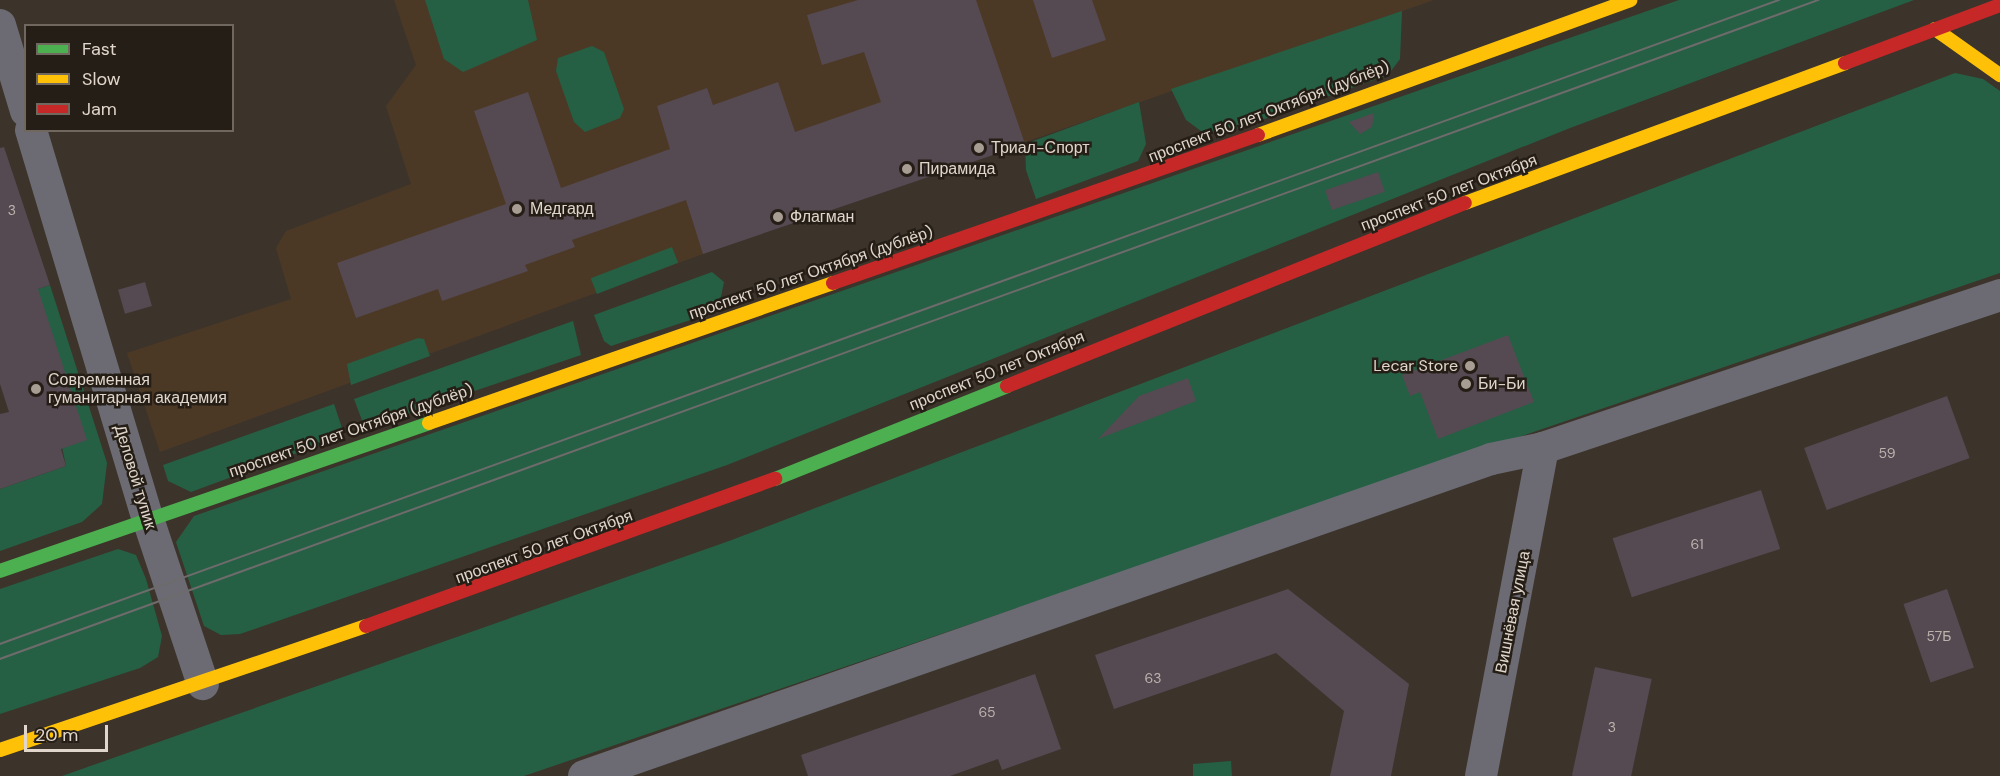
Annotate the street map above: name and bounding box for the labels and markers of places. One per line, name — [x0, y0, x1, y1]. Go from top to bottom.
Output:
place label: Триал-Спорт — [991, 138, 1090, 158]
marker: Триал-Спорт — [972, 141, 986, 155]
place label: Пирамида — [919, 159, 995, 179]
marker: Пирамида — [900, 162, 914, 176]
place label: Медгард — [530, 199, 594, 219]
marker: Медгард — [508, 200, 526, 218]
place label: Флагман — [790, 207, 854, 227]
marker: Флагман — [771, 210, 785, 224]
place label: Lecar Store — [1373, 356, 1458, 376]
marker: Lecar Store — [1463, 359, 1477, 373]
place label: Современная гуманитарная академия — [48, 370, 227, 408]
place label: Би-Би — [1478, 374, 1526, 394]
marker: Би-Би — [1459, 377, 1473, 391]
marker: Современная гуманитарная академия — [29, 382, 43, 396]

